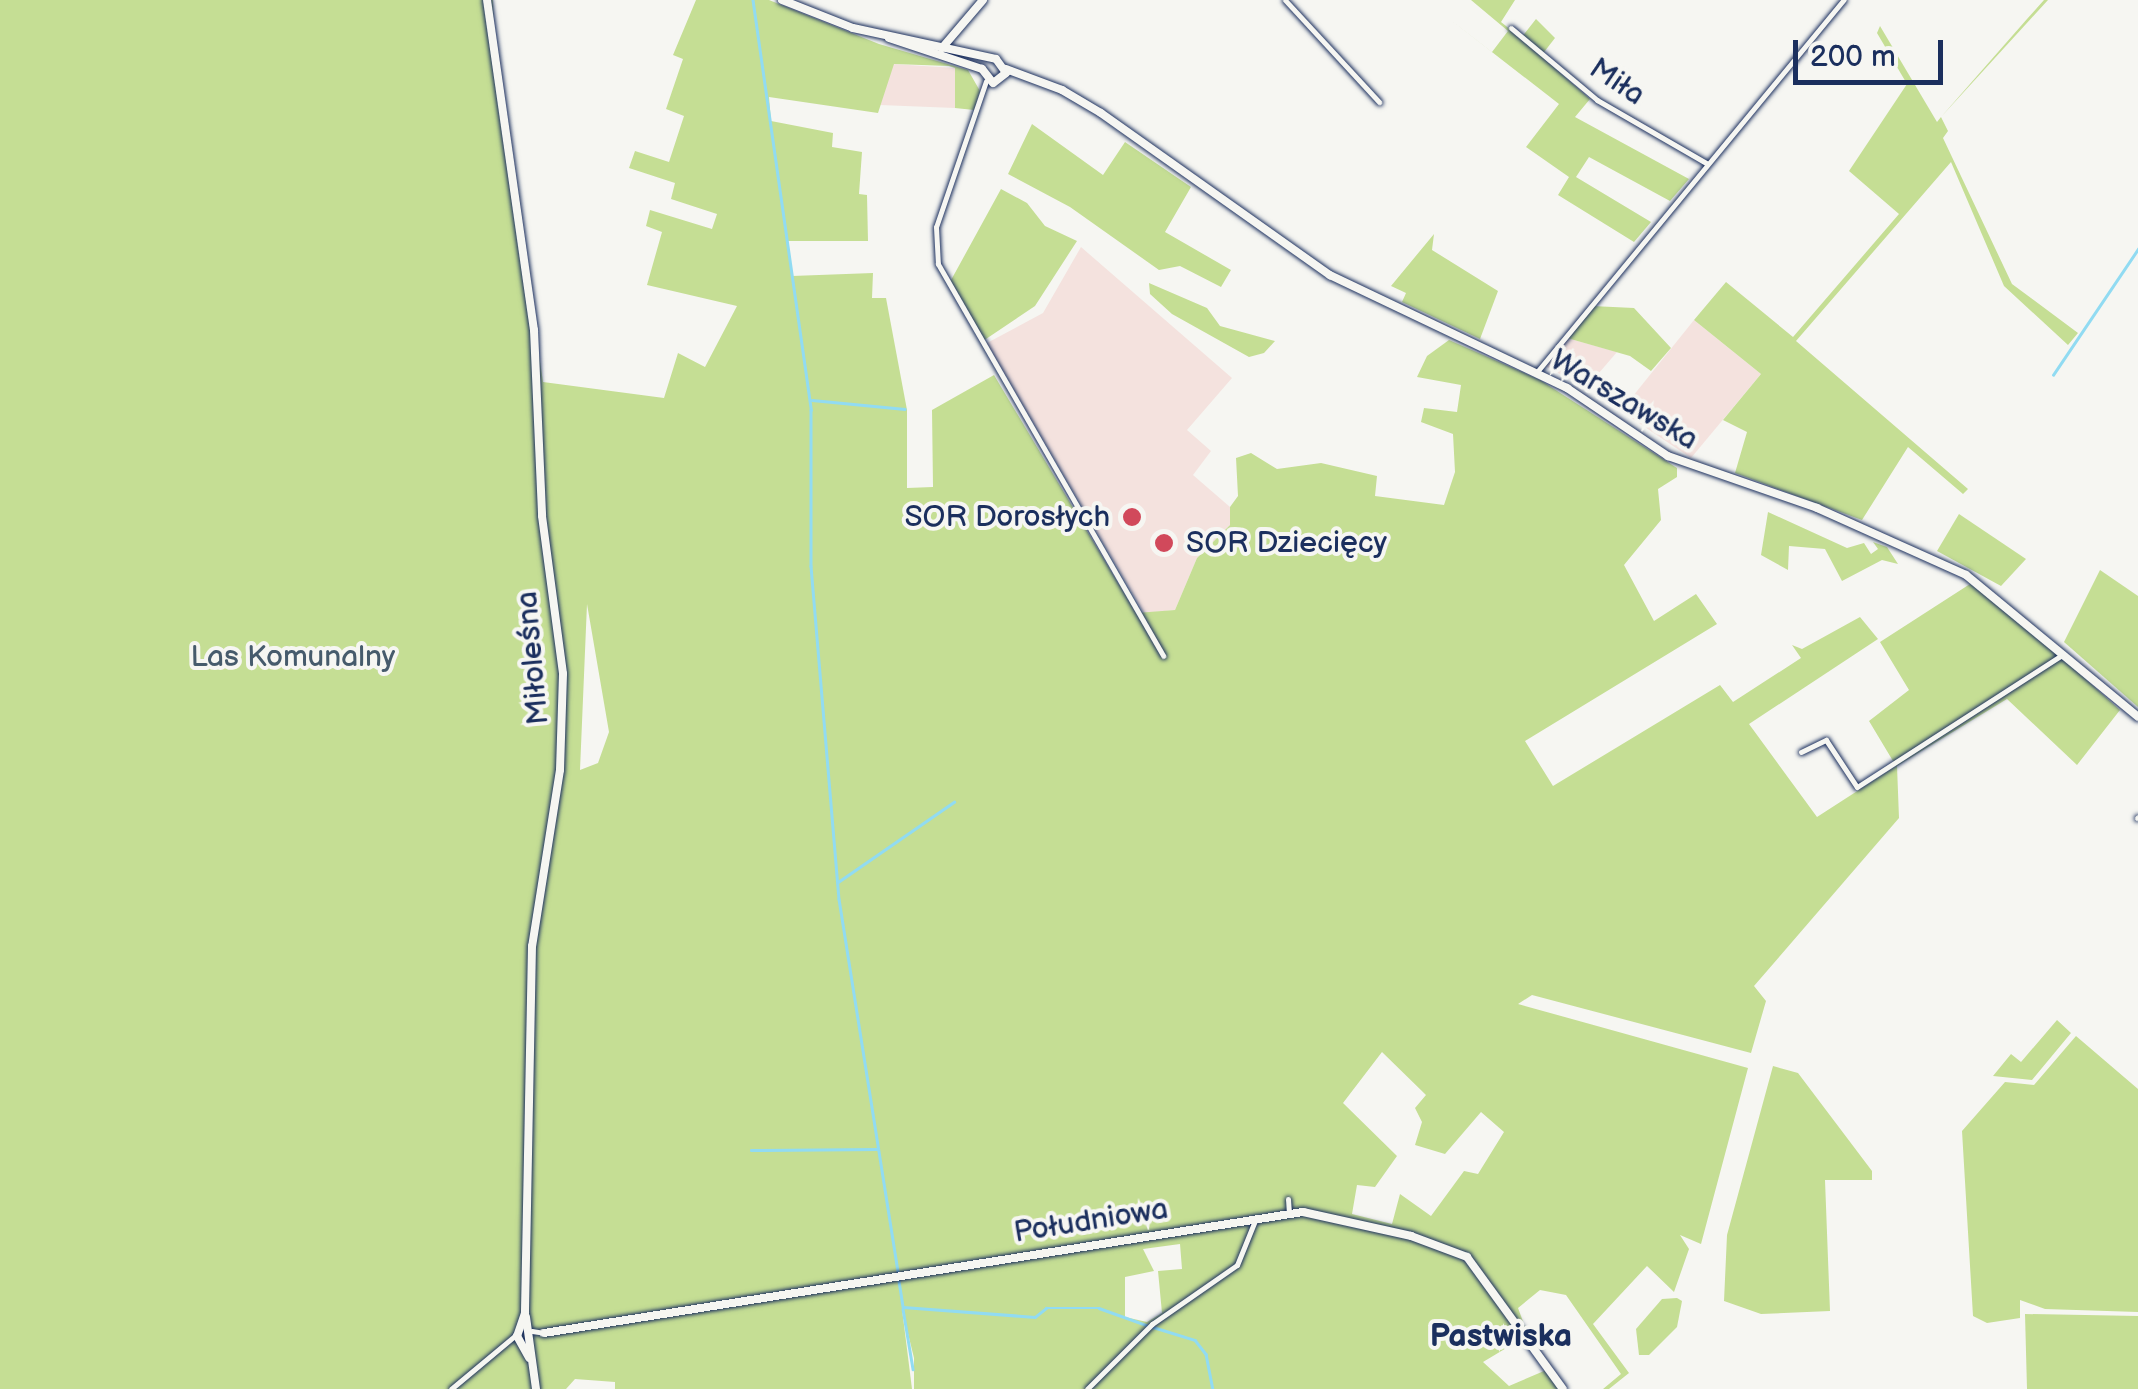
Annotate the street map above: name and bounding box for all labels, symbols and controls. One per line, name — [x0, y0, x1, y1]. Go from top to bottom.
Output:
scale bar — [1798, 20, 1948, 82]
text: 200 m — [1810, 39, 1896, 75]
street label: Miła — [1582, 51, 1652, 113]
street label: Warszawska — [1544, 342, 1704, 458]
place label: SOR Dorosłych — [904, 499, 1110, 535]
marker: SOR Dorosłych — [1119, 504, 1145, 530]
place label: SOR Dziecięcy — [1186, 525, 1387, 561]
marker: SOR Dziecięcy — [1151, 530, 1177, 556]
street label: Miłoleśna — [509, 590, 557, 726]
park label: Las Komunalny — [191, 639, 395, 675]
street label: Południowa — [1011, 1191, 1171, 1251]
district label: Pastwiska — [1430, 1318, 1572, 1356]

